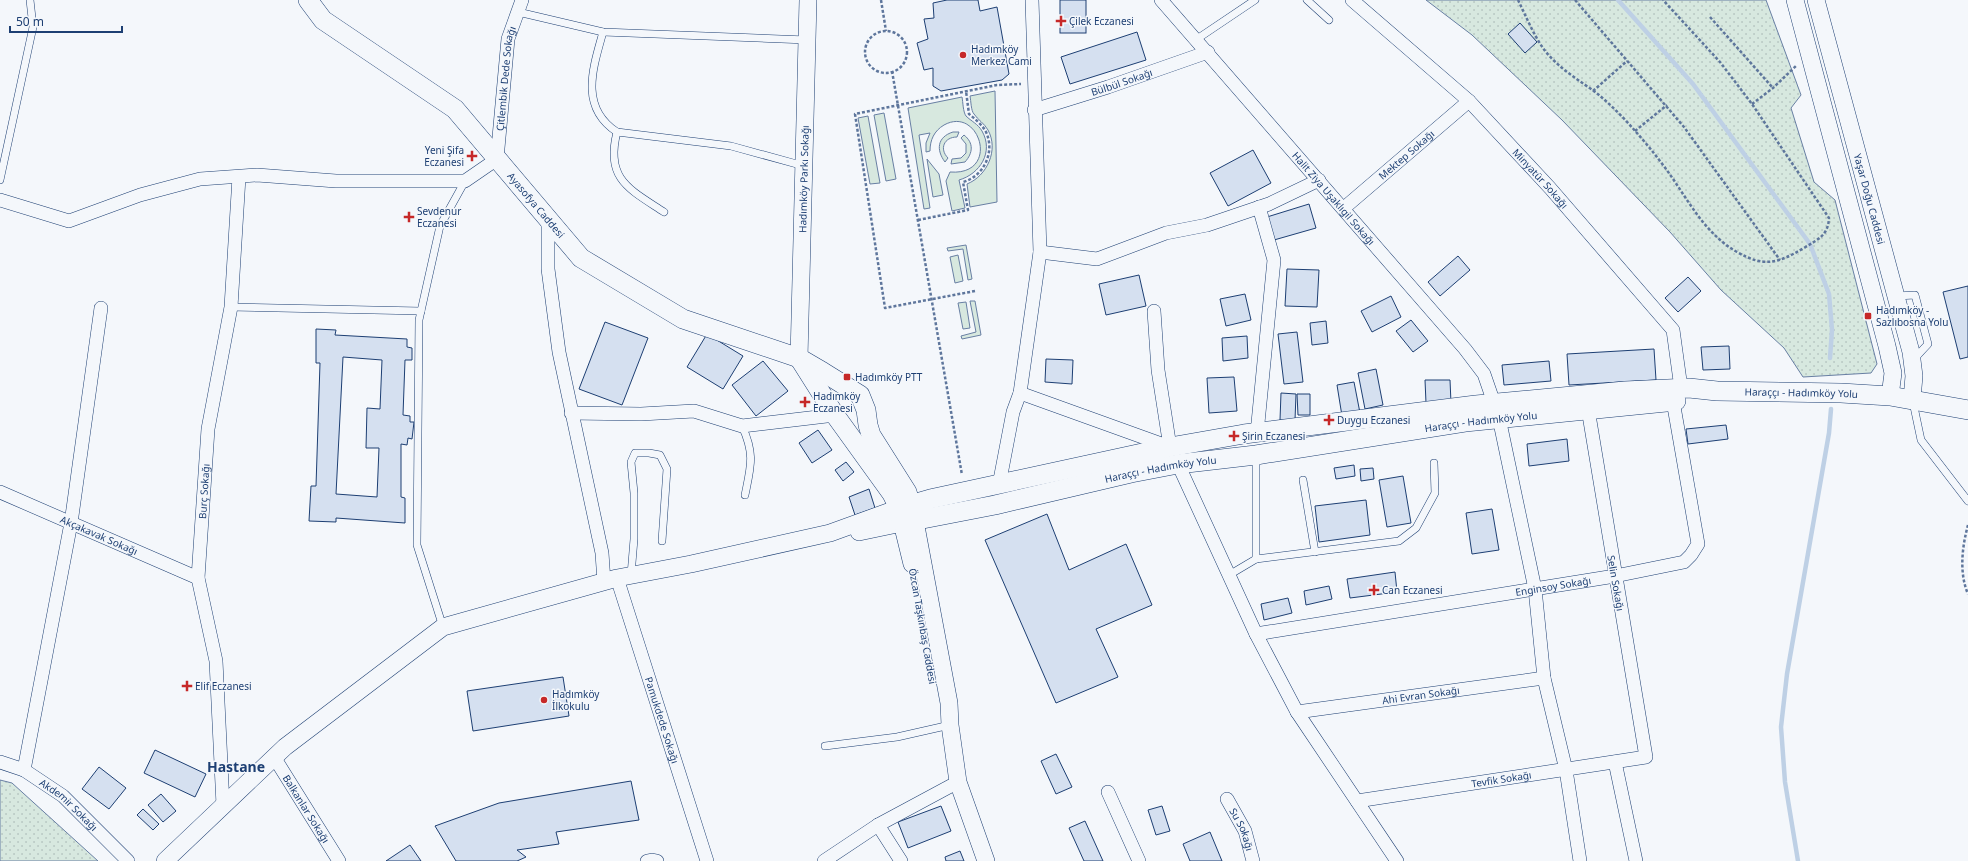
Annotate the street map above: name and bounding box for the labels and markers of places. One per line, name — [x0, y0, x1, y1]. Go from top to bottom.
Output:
place label: Çilek Eczanesi — [1069, 14, 1134, 28]
marker: Çilek Eczanesi — [1056, 16, 1066, 26]
place label: Hadımköy Merkez Cami — [971, 42, 1032, 68]
marker: Hadımköy Merkez Cami — [958, 50, 968, 60]
place label: Yeni Şifa Eczanesi — [424, 143, 464, 169]
marker: Yeni Şifa Eczanesi — [467, 151, 477, 161]
place label: Sevdenur Eczanesi — [417, 204, 461, 230]
marker: Sevdenur Eczanesi — [404, 212, 414, 222]
place label: Hadımköy - Sazlıbosna Yolu — [1876, 303, 1948, 329]
marker: Hadımköy - Sazlıbosna Yolu — [1863, 311, 1873, 321]
place label: Hadımköy PTT — [855, 370, 923, 384]
marker: Hadımköy PTT — [842, 372, 852, 382]
place label: Hadımköy Eczanesi — [813, 389, 861, 415]
marker: Hadımköy Eczanesi — [800, 397, 810, 407]
place label: Duygu Eczanesi — [1337, 413, 1410, 427]
marker: Duygu Eczanesi — [1324, 415, 1334, 425]
place label: Şirin Eczanesi — [1242, 429, 1305, 443]
marker: Şirin Eczanesi — [1229, 431, 1239, 441]
place label: Can Eczanesi — [1382, 583, 1443, 597]
marker: Can Eczanesi — [1369, 585, 1379, 595]
place label: Elif Eczanesi — [195, 679, 252, 693]
marker: Elif Eczanesi — [182, 681, 192, 691]
place label: Hadımköy İlkokulu — [552, 687, 600, 713]
marker: Hadımköy İlkokulu — [539, 695, 549, 705]

